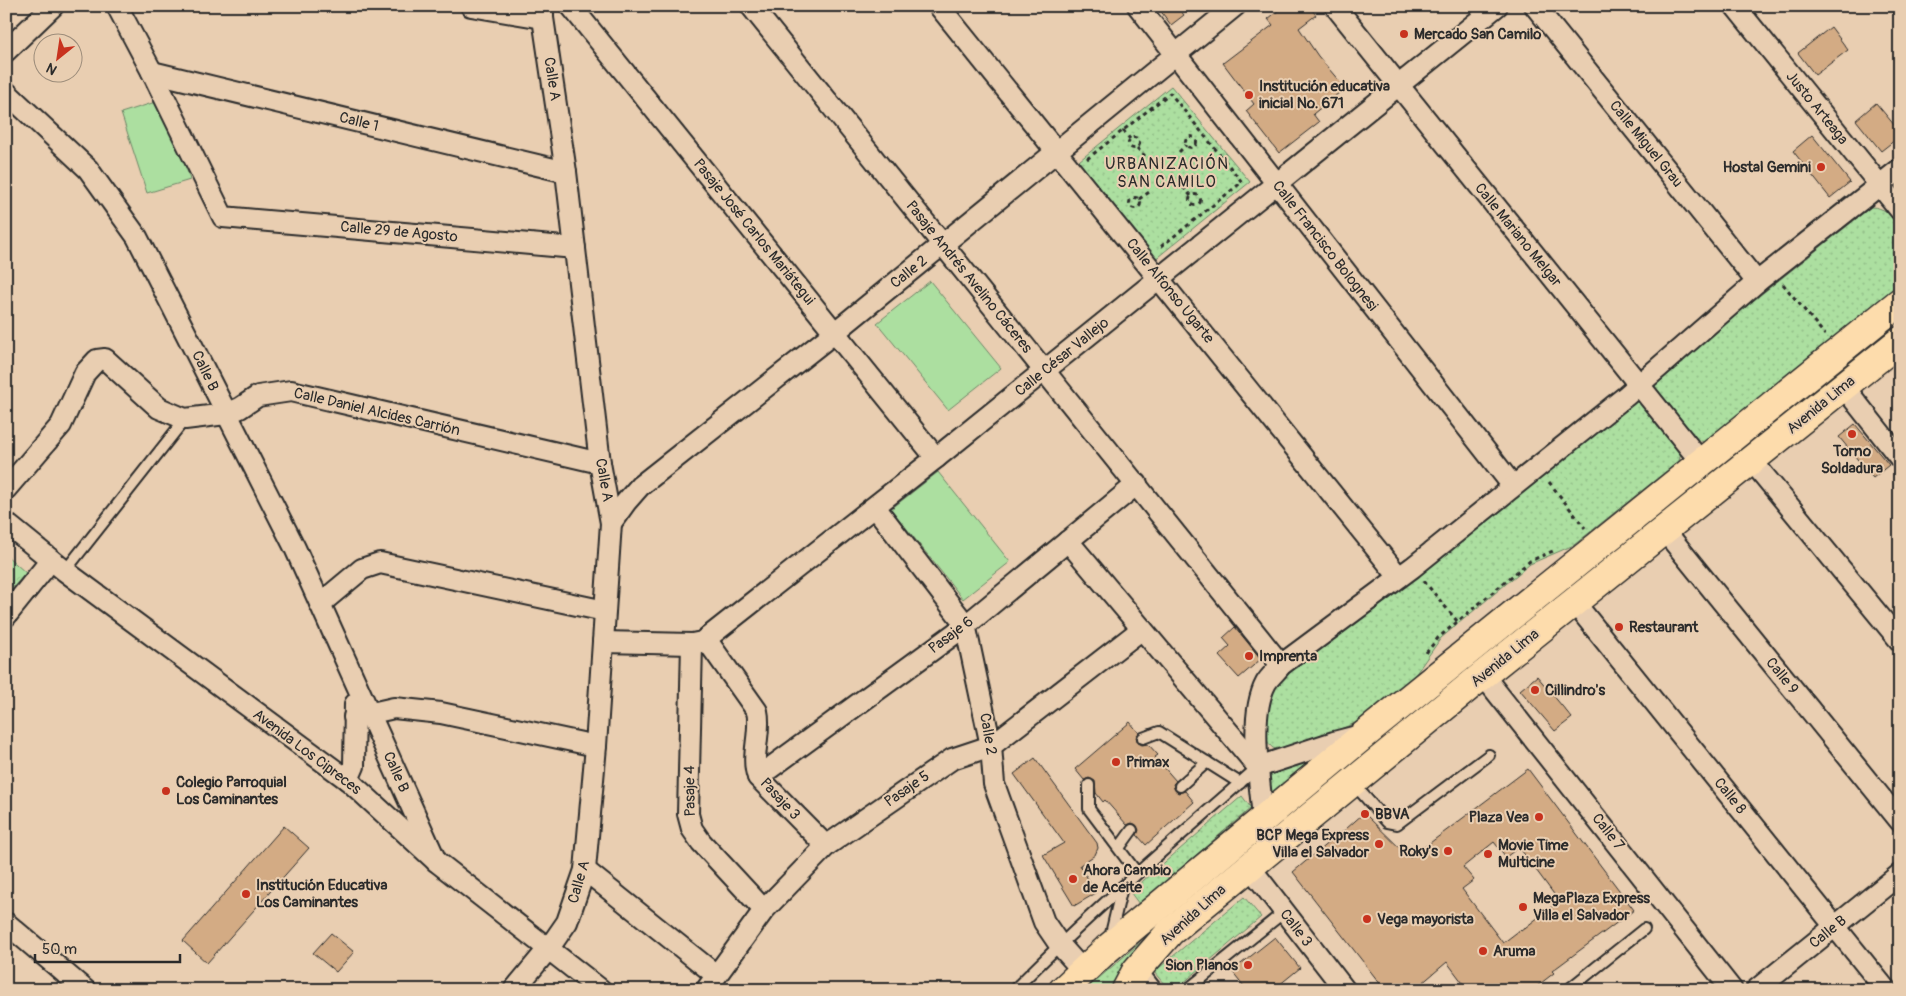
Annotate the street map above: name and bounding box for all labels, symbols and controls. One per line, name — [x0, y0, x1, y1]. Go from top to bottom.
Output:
place label: Mercado San Camilo — [1414, 25, 1541, 44]
marker: Mercado San Camilo — [1398, 28, 1410, 40]
north arrow — [32, 32, 82, 82]
street label: Calle A — [539, 56, 565, 102]
text: N — [43, 59, 60, 79]
street label: Justo Arteaga — [1782, 68, 1852, 149]
place label: Institución educativa inicial No. 671 — [1259, 77, 1390, 113]
marker: Institución educativa inicial No. 671 — [1243, 89, 1255, 101]
street label: Calle Miguel Grau — [1605, 97, 1687, 191]
street label: Calle 1 — [337, 108, 381, 136]
district label: URBANIZACIÓN SAN CAMILO — [1105, 153, 1229, 192]
street label: Pasaje José Carlos Mariátegui — [689, 155, 819, 309]
place label: Hostal Gemini — [1723, 158, 1811, 177]
marker: Hostal Gemini — [1815, 161, 1827, 173]
street label: Calle Francisco Bolognesi — [1268, 177, 1382, 315]
street label: Calle Mariano Melgar — [1470, 179, 1566, 291]
street label: Pasaje Andrés Avelino Cáceres — [902, 197, 1037, 357]
street label: Calle 29 de Agosto — [340, 217, 458, 247]
street label: Calle Alfonso Ugarte — [1122, 235, 1219, 348]
street label: Calle 2 — [887, 251, 931, 293]
street label: Calle César Vallejo — [1011, 313, 1113, 401]
street label: Calle B — [187, 348, 223, 394]
street label: Avenida Lima — [1783, 372, 1859, 438]
street label: Calle Daniel Alcides Carrión — [292, 384, 462, 440]
marker: Torno Soldadura — [1846, 428, 1858, 440]
place label: Torno Soldadura — [1821, 442, 1883, 478]
street label: Calle A — [591, 457, 617, 503]
street label: Pasaje 6 — [925, 612, 977, 658]
place label: Restaurant — [1629, 618, 1699, 637]
marker: Restaurant — [1613, 621, 1625, 633]
street label: Avenida Lima — [1467, 625, 1543, 691]
place label: Imprenta — [1259, 647, 1317, 666]
marker: Imprenta — [1243, 650, 1255, 662]
street label: Calle 9 — [1761, 654, 1803, 698]
place label: Cillindro's — [1545, 681, 1606, 700]
marker: Cillindro's — [1529, 684, 1541, 696]
street label: Avenida Los Cipreces — [249, 705, 365, 799]
street label: Calle 2 — [975, 711, 1001, 757]
street label: Calle B — [379, 749, 413, 795]
place label: Primax — [1126, 753, 1170, 772]
marker: Primax — [1110, 756, 1122, 768]
street label: Pasaje 4 — [680, 765, 700, 817]
street label: Pasaje 5 — [881, 767, 933, 811]
place label: Colegio Parroquial Los Caminantes — [176, 773, 287, 809]
street label: Pasaje 3 — [756, 774, 804, 824]
street label: Calle 8 — [1710, 774, 1751, 818]
marker: Colegio Parroquial Los Caminantes — [160, 785, 172, 797]
place label: BBVA — [1375, 805, 1410, 824]
marker: BBVA — [1359, 808, 1371, 820]
place label: Plaza Vea — [1469, 808, 1529, 827]
street label: Calle 7 — [1588, 810, 1628, 854]
marker: Plaza Vea — [1533, 811, 1545, 823]
place label: BCP Mega Express Villa el Salvador — [1256, 826, 1370, 862]
place label: Movie Time Multicine — [1498, 836, 1569, 872]
marker: BCP Mega Express Villa el Salvador — [1373, 838, 1385, 850]
place label: Roky's — [1399, 842, 1438, 861]
marker: Roky's — [1442, 845, 1454, 857]
marker: Movie Time Multicine — [1482, 848, 1494, 860]
street label: Calle A — [564, 858, 594, 906]
place label: Ahora Cambio de Aceite — [1083, 861, 1171, 897]
marker: Ahora Cambio de Aceite — [1067, 873, 1079, 885]
place label: Institución Educativa Los Caminantes — [256, 876, 387, 912]
street label: Avenida Lima — [1156, 880, 1230, 950]
marker: Institución Educativa Los Caminantes — [240, 888, 252, 900]
place label: MegaPlaza Express Villa el Salvador — [1533, 889, 1650, 925]
marker: MegaPlaza Express Villa el Salvador — [1517, 901, 1529, 913]
street label: Calle 3 — [1275, 905, 1317, 951]
place label: Vega mayorista — [1377, 910, 1474, 929]
street label: Calle B — [1806, 911, 1850, 953]
marker: Vega mayorista — [1361, 913, 1373, 925]
scale bar — [35, 931, 180, 963]
text: 50 m — [42, 940, 77, 959]
place label: Aruma — [1493, 942, 1536, 961]
marker: Aruma — [1477, 945, 1489, 957]
place label: Sion Planos — [1165, 956, 1238, 975]
marker: Sion Planos — [1242, 959, 1254, 971]

